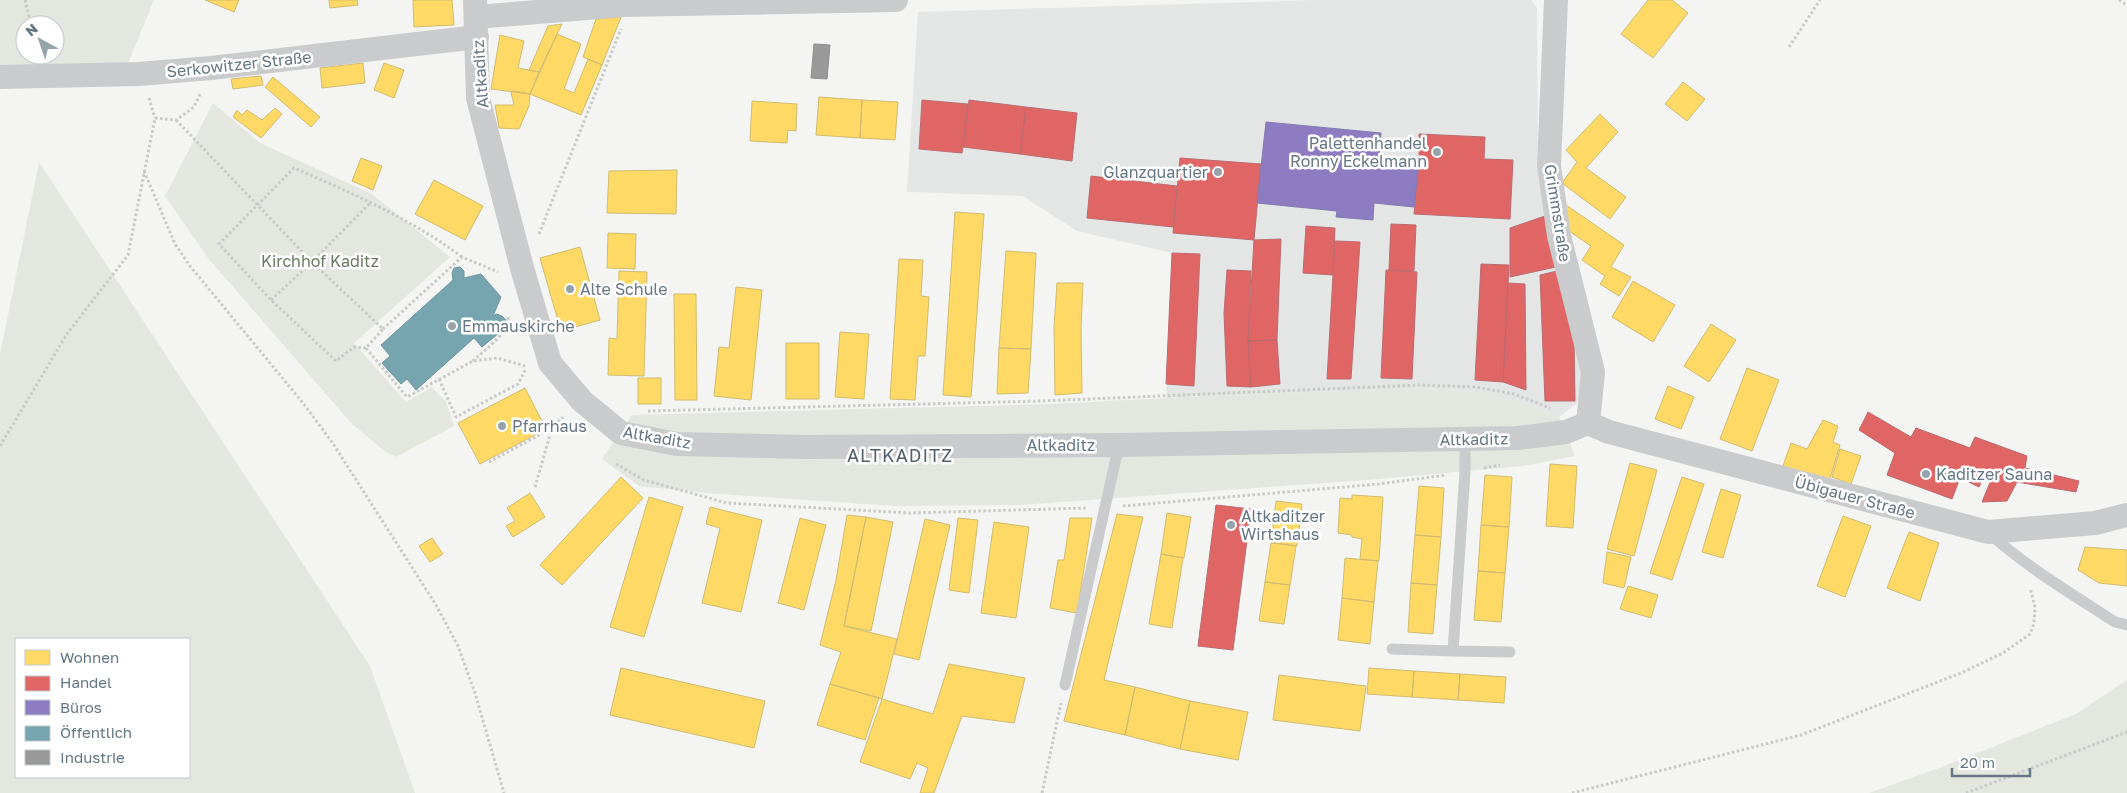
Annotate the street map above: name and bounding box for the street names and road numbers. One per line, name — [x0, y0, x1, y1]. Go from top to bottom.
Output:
street label: Altkaditz — [468, 39, 492, 109]
street label: Serkowitzer Straße — [166, 46, 312, 82]
street label: Grimmstraße — [1540, 163, 1576, 263]
street label: Altkaditz — [622, 421, 692, 453]
street label: Altkaditz — [1440, 428, 1508, 450]
street label: Altkaditz — [1027, 435, 1095, 455]
street label: Übigauer Straße — [1793, 471, 1917, 523]

